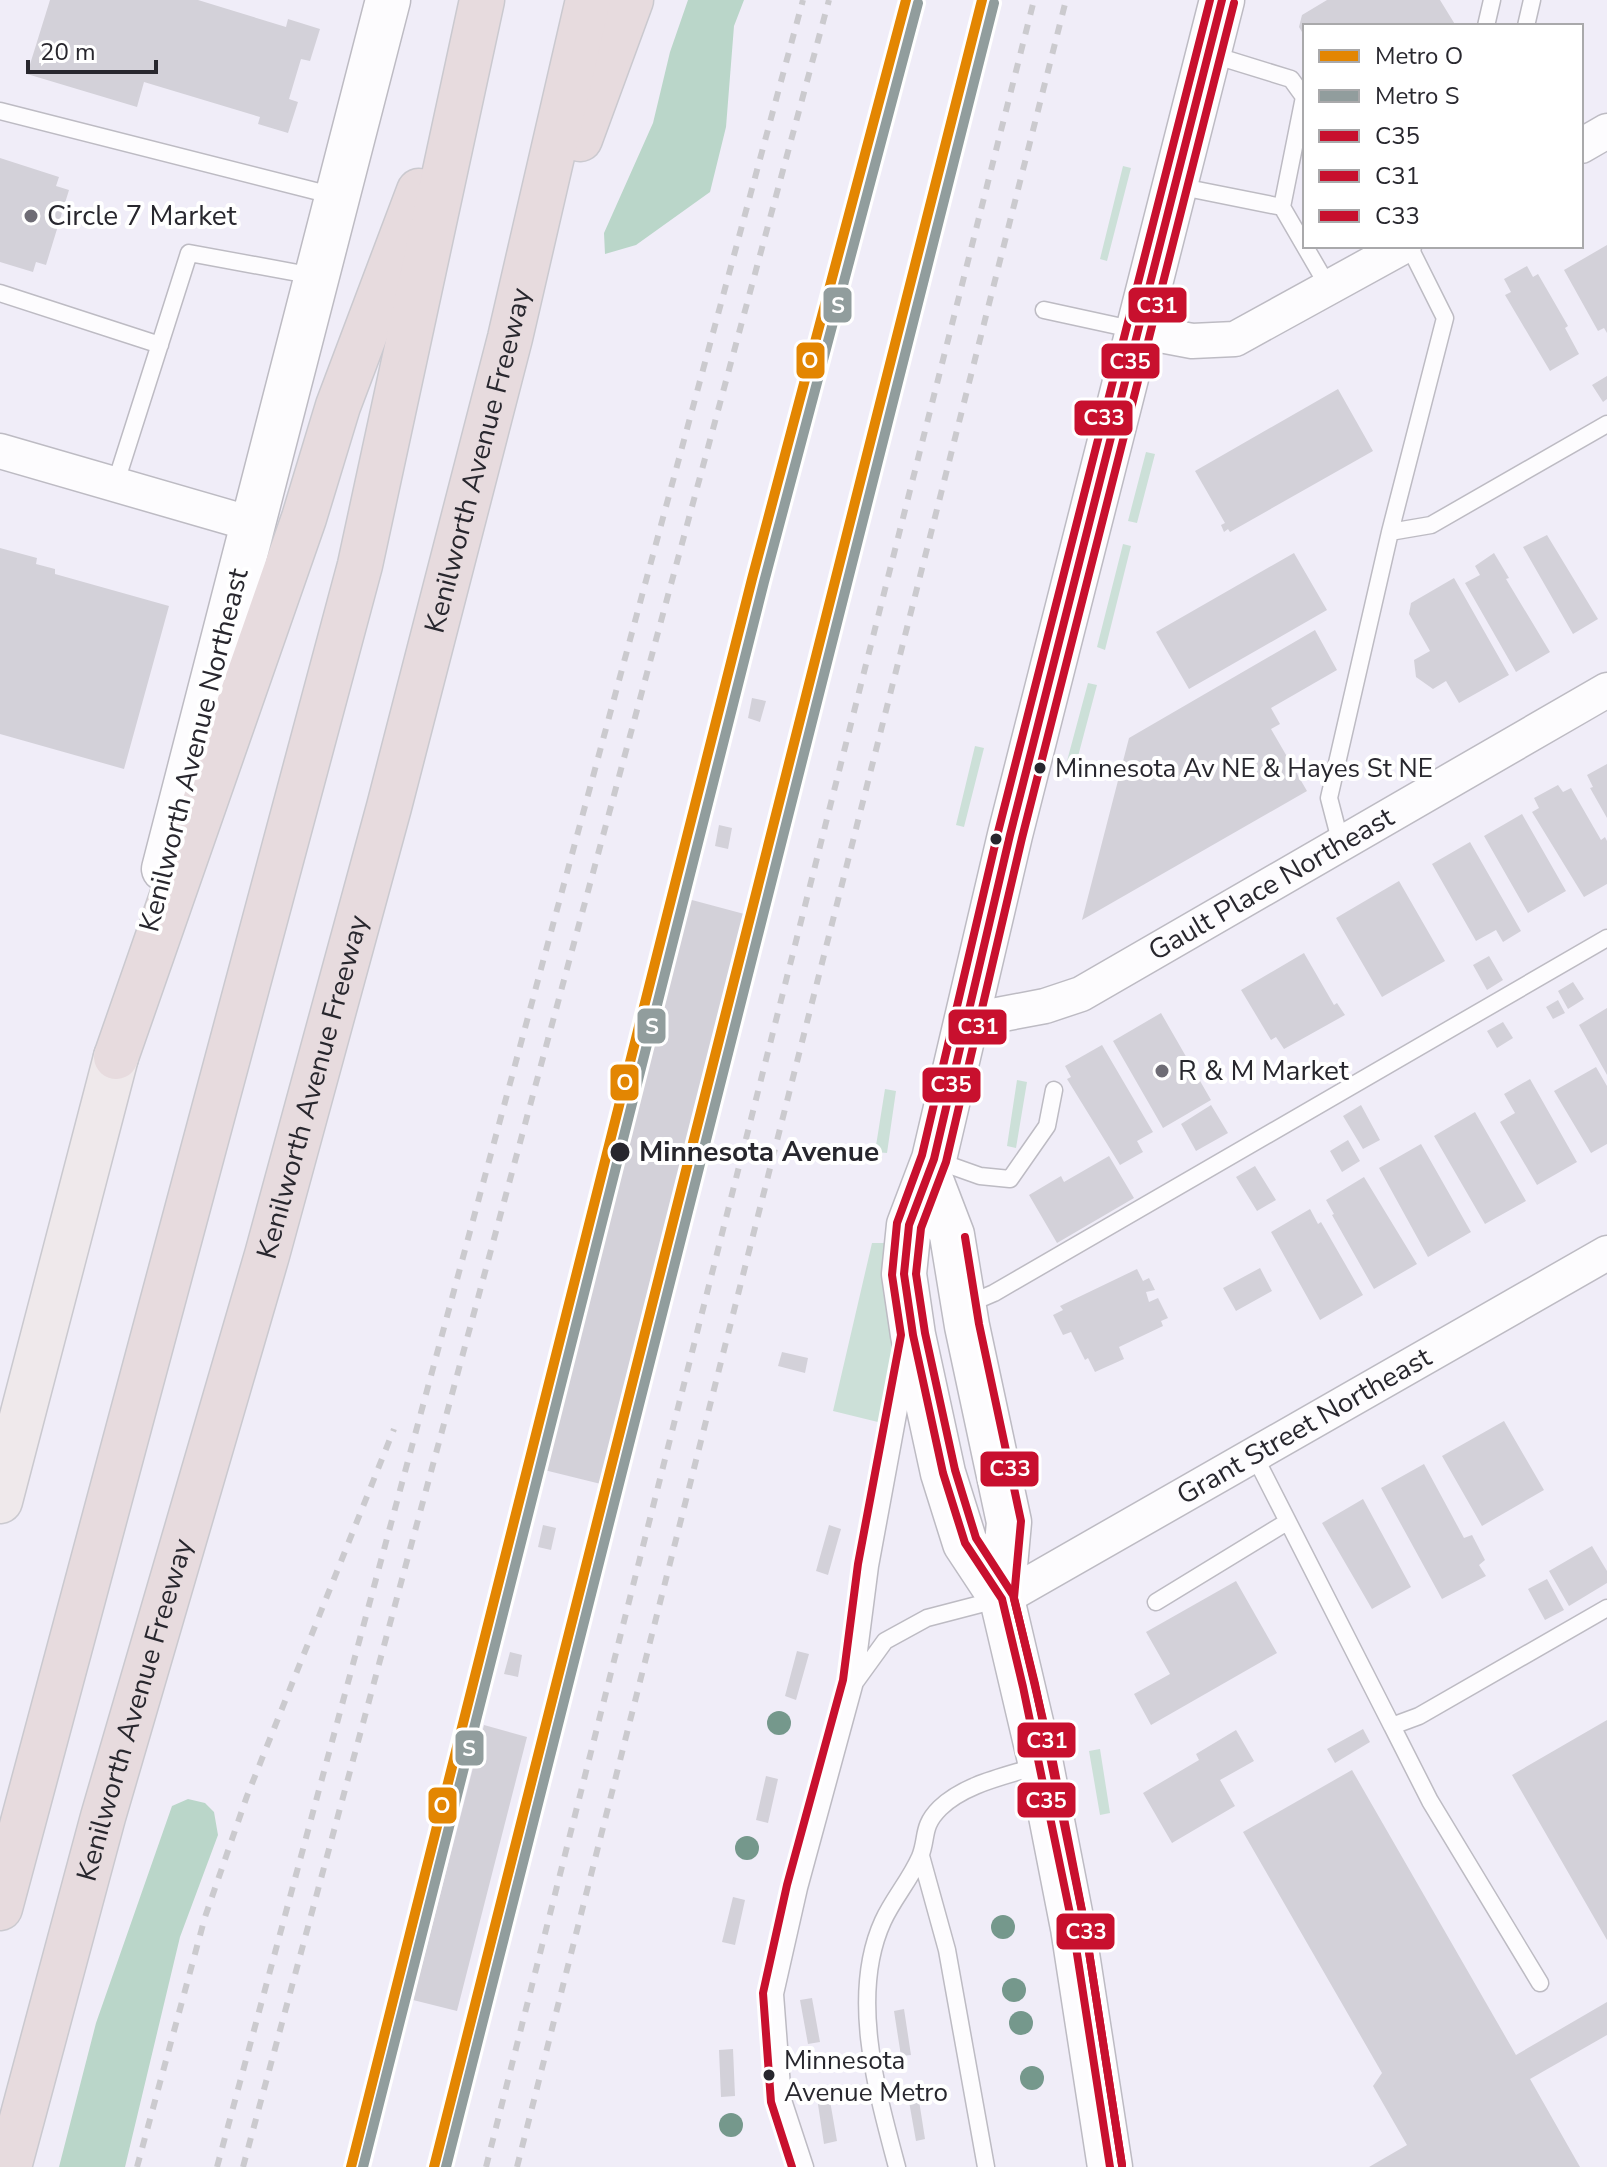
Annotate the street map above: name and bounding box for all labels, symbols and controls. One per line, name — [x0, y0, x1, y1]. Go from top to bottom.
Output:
scale bar — [28, 24, 156, 74]
legend — [1303, 24, 1583, 248]
text: 20 m — [40, 36, 96, 68]
text: Metro O — [1375, 40, 1463, 72]
text: Metro S — [1375, 80, 1459, 112]
text: C35 — [1375, 120, 1420, 152]
text: C31 — [1375, 160, 1420, 192]
place label: Circle 7 Market — [47, 197, 237, 235]
text: C33 — [1375, 200, 1420, 232]
marker: Circle 7 Market — [22, 207, 40, 225]
street label: Kenilworth Avenue Freeway — [416, 284, 540, 637]
line badge: S — [822, 286, 853, 324]
line badge: C31 — [1127, 286, 1188, 324]
text: S — [831, 291, 845, 321]
text: C31 — [1136, 291, 1178, 321]
line badge: O — [795, 341, 826, 380]
line badge: C35 — [1100, 342, 1161, 380]
text: O — [801, 346, 819, 376]
text: C35 — [1109, 347, 1151, 377]
line badge: C33 — [1073, 399, 1134, 437]
text: C33 — [1083, 403, 1125, 433]
street label: Kenilworth Avenue Northeast — [130, 564, 258, 936]
place label: Minnesota Av NE & Hayes St NE — [1055, 751, 1433, 786]
marker: Minnesota Av NE & Hayes St NE — [1032, 760, 1048, 776]
street label: Gault Place Northeast — [1142, 798, 1401, 970]
unlabelled marker — [988, 831, 1004, 847]
street label: Kenilworth Avenue Freeway — [248, 910, 378, 1263]
line badge: S — [636, 1007, 667, 1045]
line badge: C31 — [947, 1008, 1008, 1046]
text: S — [645, 1012, 659, 1042]
text: C31 — [957, 1012, 999, 1042]
place label: R & M Market — [1178, 1052, 1349, 1090]
marker: R & M Market — [1153, 1062, 1171, 1080]
line badge: O — [609, 1063, 640, 1102]
line badge: C35 — [921, 1066, 982, 1104]
text: O — [616, 1068, 634, 1098]
text: C35 — [930, 1070, 972, 1100]
place label: Minnesota Avenue — [639, 1133, 879, 1171]
marker: Minnesota Avenue — [608, 1140, 632, 1164]
street label: Grant Street Northeast — [1170, 1338, 1438, 1514]
line badge: C33 — [979, 1450, 1040, 1488]
text: C33 — [989, 1454, 1031, 1484]
street label: Kenilworth Avenue Freeway — [68, 1534, 202, 1885]
line badge: C31 — [1016, 1721, 1077, 1759]
text: C31 — [1026, 1726, 1068, 1756]
line badge: S — [454, 1729, 485, 1767]
text: S — [462, 1734, 476, 1764]
line badge: C35 — [1016, 1781, 1077, 1819]
line badge: O — [427, 1786, 458, 1825]
text: C35 — [1025, 1786, 1067, 1816]
text: O — [433, 1791, 451, 1821]
line badge: C33 — [1055, 1912, 1116, 1951]
text: C33 — [1065, 1917, 1107, 1947]
place label: Minnesota Avenue Metro — [784, 2043, 948, 2110]
marker: Minnesota Avenue Metro — [761, 2067, 777, 2083]

